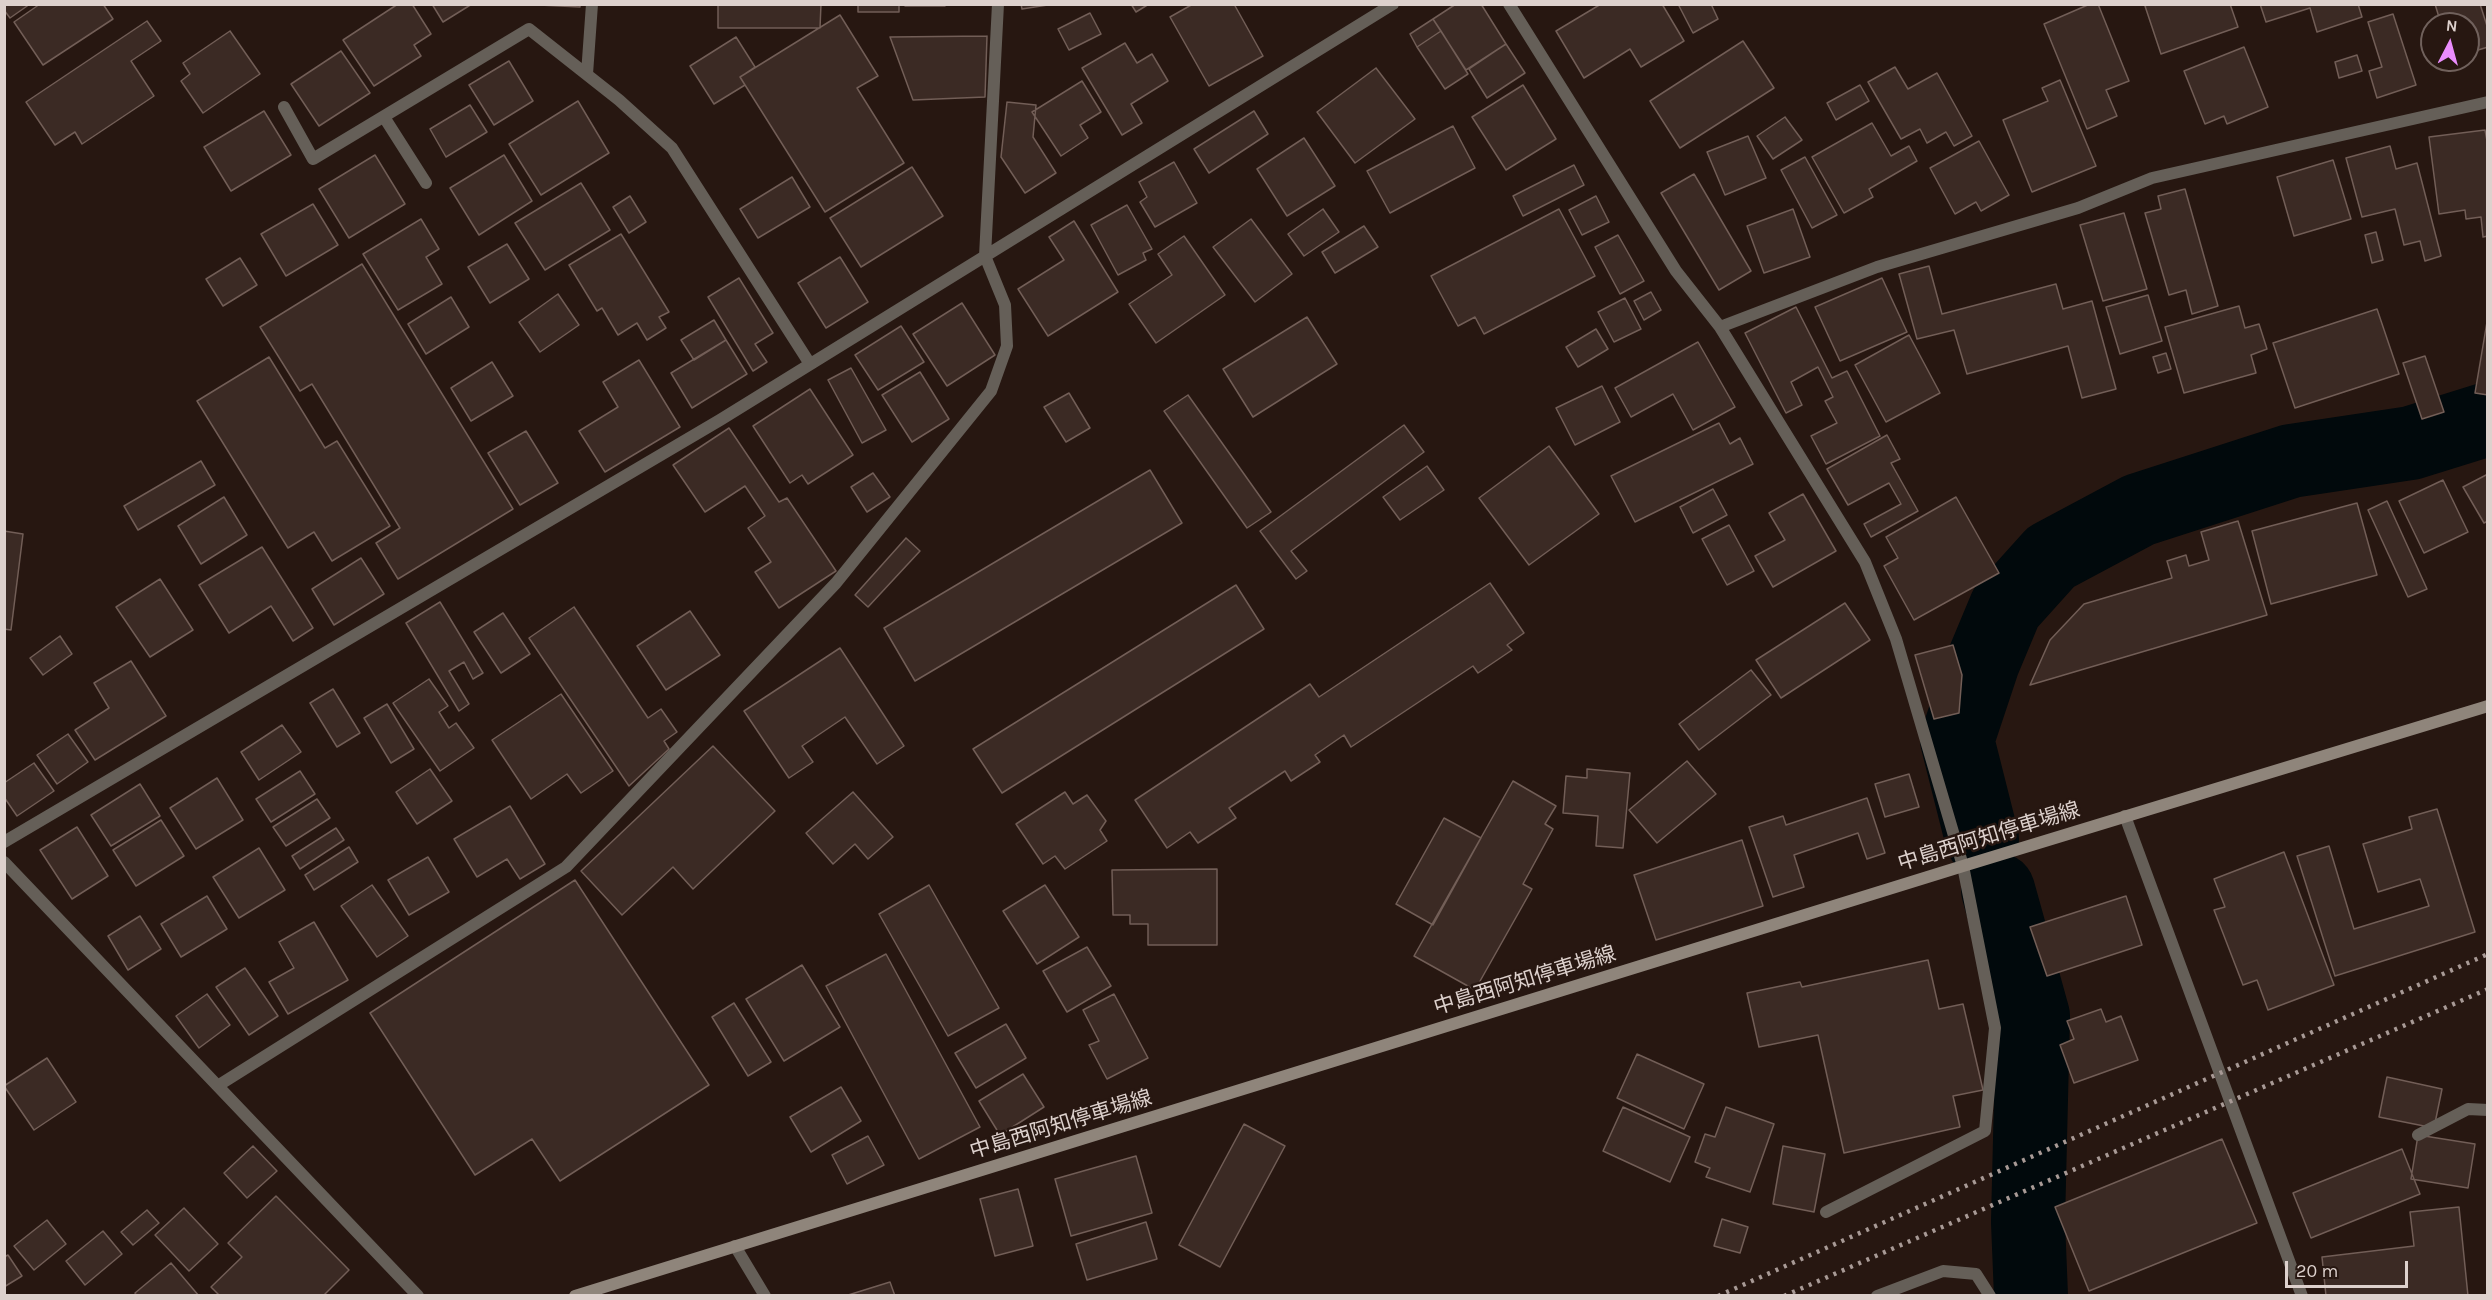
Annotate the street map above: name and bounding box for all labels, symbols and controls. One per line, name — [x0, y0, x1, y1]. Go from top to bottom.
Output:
north arrow — [2420, 12, 2480, 72]
text: N — [2445, 16, 2458, 36]
street label: 中島西阿知停車場線 — [1895, 797, 2083, 877]
street label: 中島西阿知停車場線 — [1431, 941, 1619, 1021]
street label: 中島西阿知停車場線 — [967, 1085, 1155, 1165]
scale bar — [2288, 1249, 2411, 1287]
text: 20 m — [2296, 1260, 2338, 1282]

